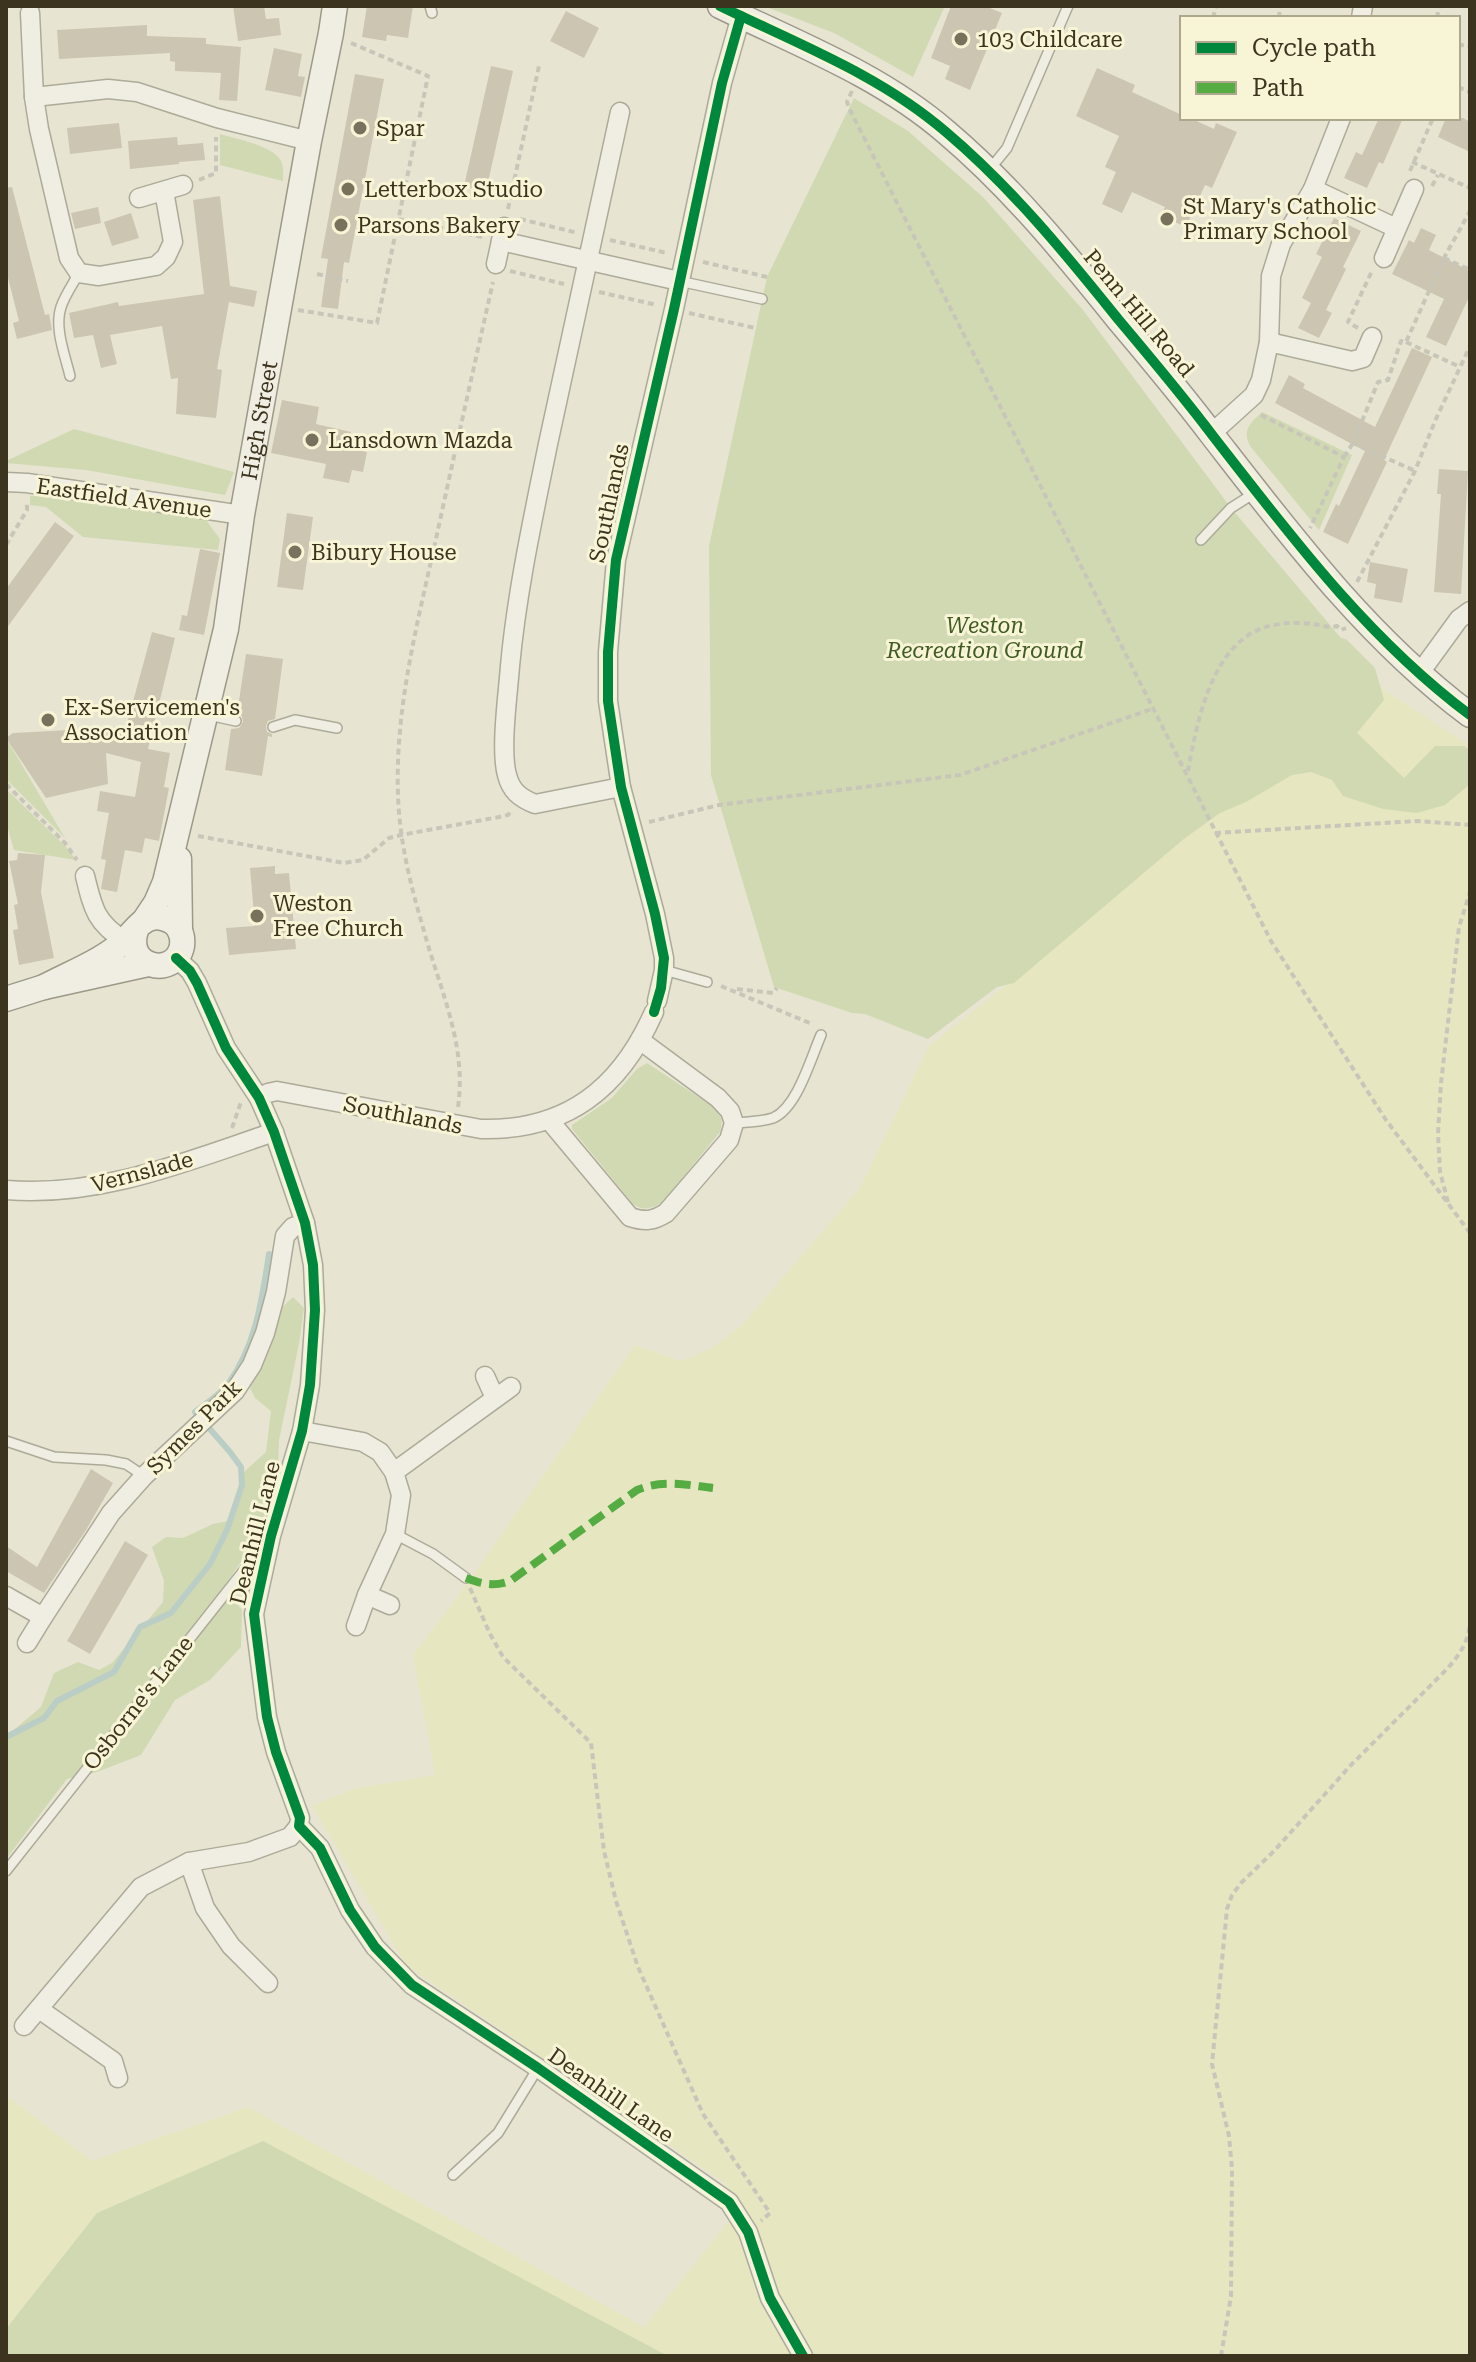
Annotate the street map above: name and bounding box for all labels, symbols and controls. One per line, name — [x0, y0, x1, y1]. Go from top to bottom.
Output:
legend — [1180, 16, 1460, 120]
place label: 103 Childcare — [977, 27, 1123, 52]
marker: 103 Childcare — [952, 30, 970, 48]
text: Cycle path — [1252, 34, 1376, 62]
text: Path — [1252, 74, 1304, 102]
place label: Spar — [376, 116, 425, 141]
marker: Spar — [351, 119, 369, 137]
place label: Letterbox Studio — [364, 177, 543, 202]
marker: Letterbox Studio — [339, 180, 357, 198]
place label: St Mary's Catholic Primary School — [1183, 194, 1376, 244]
marker: St Mary's Catholic Primary School — [1158, 210, 1176, 228]
place label: Parsons Bakery — [357, 213, 520, 238]
marker: Parsons Bakery — [332, 216, 350, 234]
street label: Penn Hill Road — [1079, 244, 1199, 382]
street label: High Street — [236, 359, 282, 482]
place label: Lansdown Mazda — [328, 428, 513, 453]
marker: Lansdown Mazda — [303, 431, 321, 449]
street label: Southlands — [584, 441, 634, 565]
street label: Eastfield Avenue — [35, 473, 213, 523]
place label: Bibury House — [311, 540, 456, 565]
marker: Bibury House — [286, 543, 304, 561]
park label: Weston Recreation Ground — [885, 613, 1084, 663]
place label: Ex-Servicemen's Association — [64, 695, 240, 745]
marker: Ex-Servicemen's Association — [39, 711, 57, 729]
place label: Weston Free Church — [273, 891, 403, 941]
marker: Weston Free Church — [248, 907, 266, 925]
street label: Southlands — [341, 1091, 465, 1139]
street label: Vernslade — [88, 1146, 196, 1198]
street label: Symes Park — [142, 1375, 246, 1479]
street label: Deanhill Lane — [225, 1459, 285, 1607]
street label: Osborne's Lane — [78, 1631, 198, 1775]
street label: Deanhill Lane — [544, 2043, 678, 2147]

